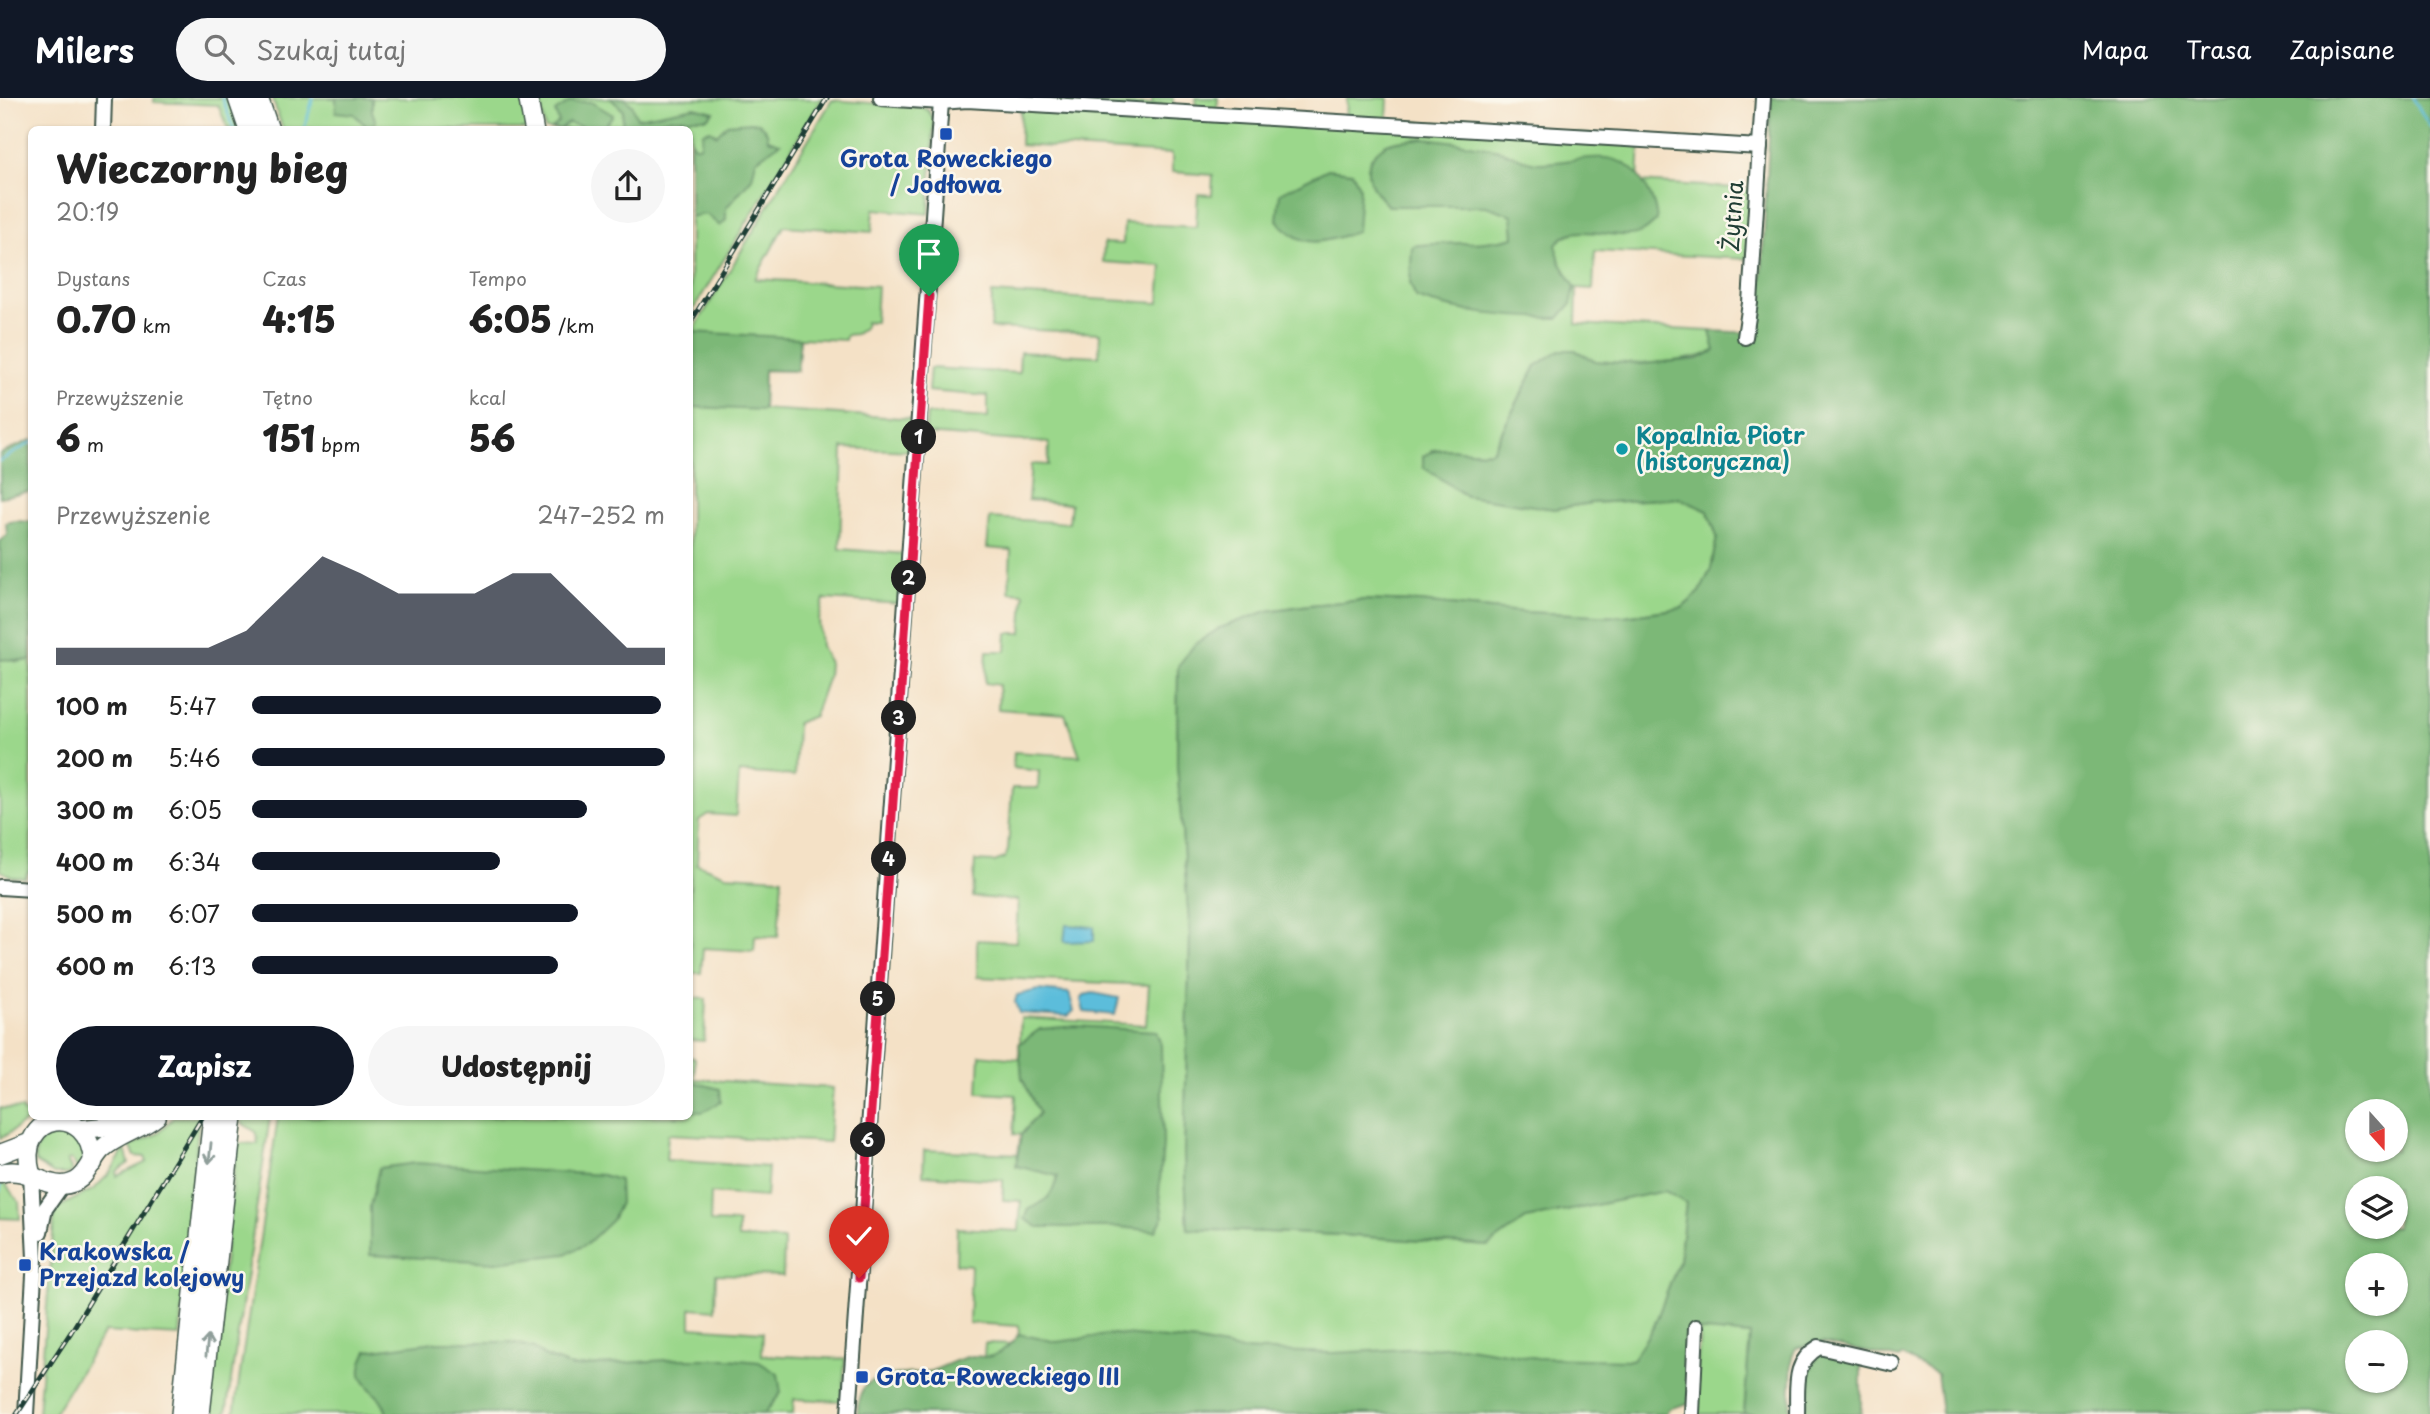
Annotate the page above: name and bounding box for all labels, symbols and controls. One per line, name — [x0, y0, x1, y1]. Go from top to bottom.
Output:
search box — [176, 18, 666, 81]
text: Milers — [35, 24, 134, 74]
icon: search — [200, 30, 238, 68]
text: Szukaj tutaj — [256, 30, 406, 69]
text: Mapa — [2082, 31, 2148, 67]
text: Trasa — [2186, 31, 2251, 67]
text: Zapisane — [2289, 31, 2395, 67]
marker: Grota Roweckiego / Jodłowa — [938, 126, 954, 142]
text: Wieczorny bieg — [56, 139, 348, 196]
place label: Grota Roweckiego / Jodłowa — [840, 140, 1052, 201]
button: share — [591, 149, 665, 223]
street label: Żytnia — [1712, 179, 1751, 253]
text: 20:19 — [56, 194, 119, 229]
pin — [899, 224, 959, 296]
icon: arrive — [910, 235, 948, 273]
text: Dystans — [56, 264, 130, 292]
text: Czas — [262, 264, 306, 292]
text: Tempo — [469, 264, 527, 292]
text: 0.70 — [56, 292, 136, 345]
text: 4:15 — [262, 292, 336, 345]
text: 6:05 — [469, 292, 552, 345]
text: km — [136, 311, 171, 339]
text: /km — [552, 311, 595, 339]
text: Przewyższenie — [56, 383, 184, 411]
text: Tętno — [262, 383, 313, 411]
text: kcal — [469, 383, 507, 411]
text: 6 — [56, 411, 81, 464]
text: 151 — [262, 411, 315, 464]
text: 56 — [469, 411, 516, 464]
place label: Kopalnia Piotr (historyczna) — [1636, 417, 1805, 478]
pin: 1 — [902, 420, 936, 454]
text: 1 — [914, 422, 923, 450]
text: m — [81, 430, 104, 458]
text: bpm — [315, 430, 361, 458]
marker: Kopalnia Piotr (historyczna) — [1614, 441, 1630, 457]
text: Przewyższenie — [56, 497, 211, 532]
text: 247–252 m — [537, 497, 665, 532]
pin: 2 — [892, 560, 926, 596]
text: 2 — [902, 563, 915, 591]
text: 100 m — [56, 688, 128, 723]
text: 5:47 — [168, 688, 216, 723]
pin: 3 — [881, 700, 916, 736]
text: 3 — [892, 703, 905, 731]
text: 200 m — [56, 740, 133, 775]
text: 5:46 — [168, 740, 221, 775]
text: 300 m — [56, 792, 134, 827]
text: 6:05 — [168, 792, 222, 827]
pin: 4 — [872, 842, 906, 876]
text: 400 m — [56, 844, 134, 879]
text: 6:34 — [168, 844, 221, 879]
text: 4 — [882, 844, 895, 872]
text: 500 m — [56, 896, 133, 931]
text: 6:07 — [168, 896, 220, 931]
text: 600 m — [56, 948, 134, 983]
text: 6:13 — [168, 948, 216, 983]
pin: 5 — [860, 982, 896, 1016]
text: 5 — [871, 984, 884, 1012]
button: Zapisz — [56, 1026, 354, 1106]
button: Udostępnij — [368, 1026, 665, 1106]
north arrow — [2345, 1099, 2408, 1162]
map controls — [2345, 1099, 2408, 1393]
pin: 6 — [850, 1122, 886, 1158]
text: 6 — [861, 1125, 874, 1153]
one-way arrow — [204, 1141, 217, 1163]
button: layers — [2345, 1176, 2408, 1239]
pin — [829, 1206, 889, 1278]
icon: check — [840, 1217, 878, 1255]
place label: Krakowska / Przejazd kolejowy — [39, 1233, 244, 1294]
button: + — [2345, 1253, 2408, 1316]
marker: Krakowska / Przejazd kolejowy — [17, 1257, 33, 1273]
button: − — [2345, 1330, 2408, 1393]
one-way arrow — [200, 1335, 213, 1358]
place label: Grota-Roweckiego III — [876, 1358, 1119, 1393]
marker: Grota-Roweckiego III — [854, 1369, 870, 1385]

